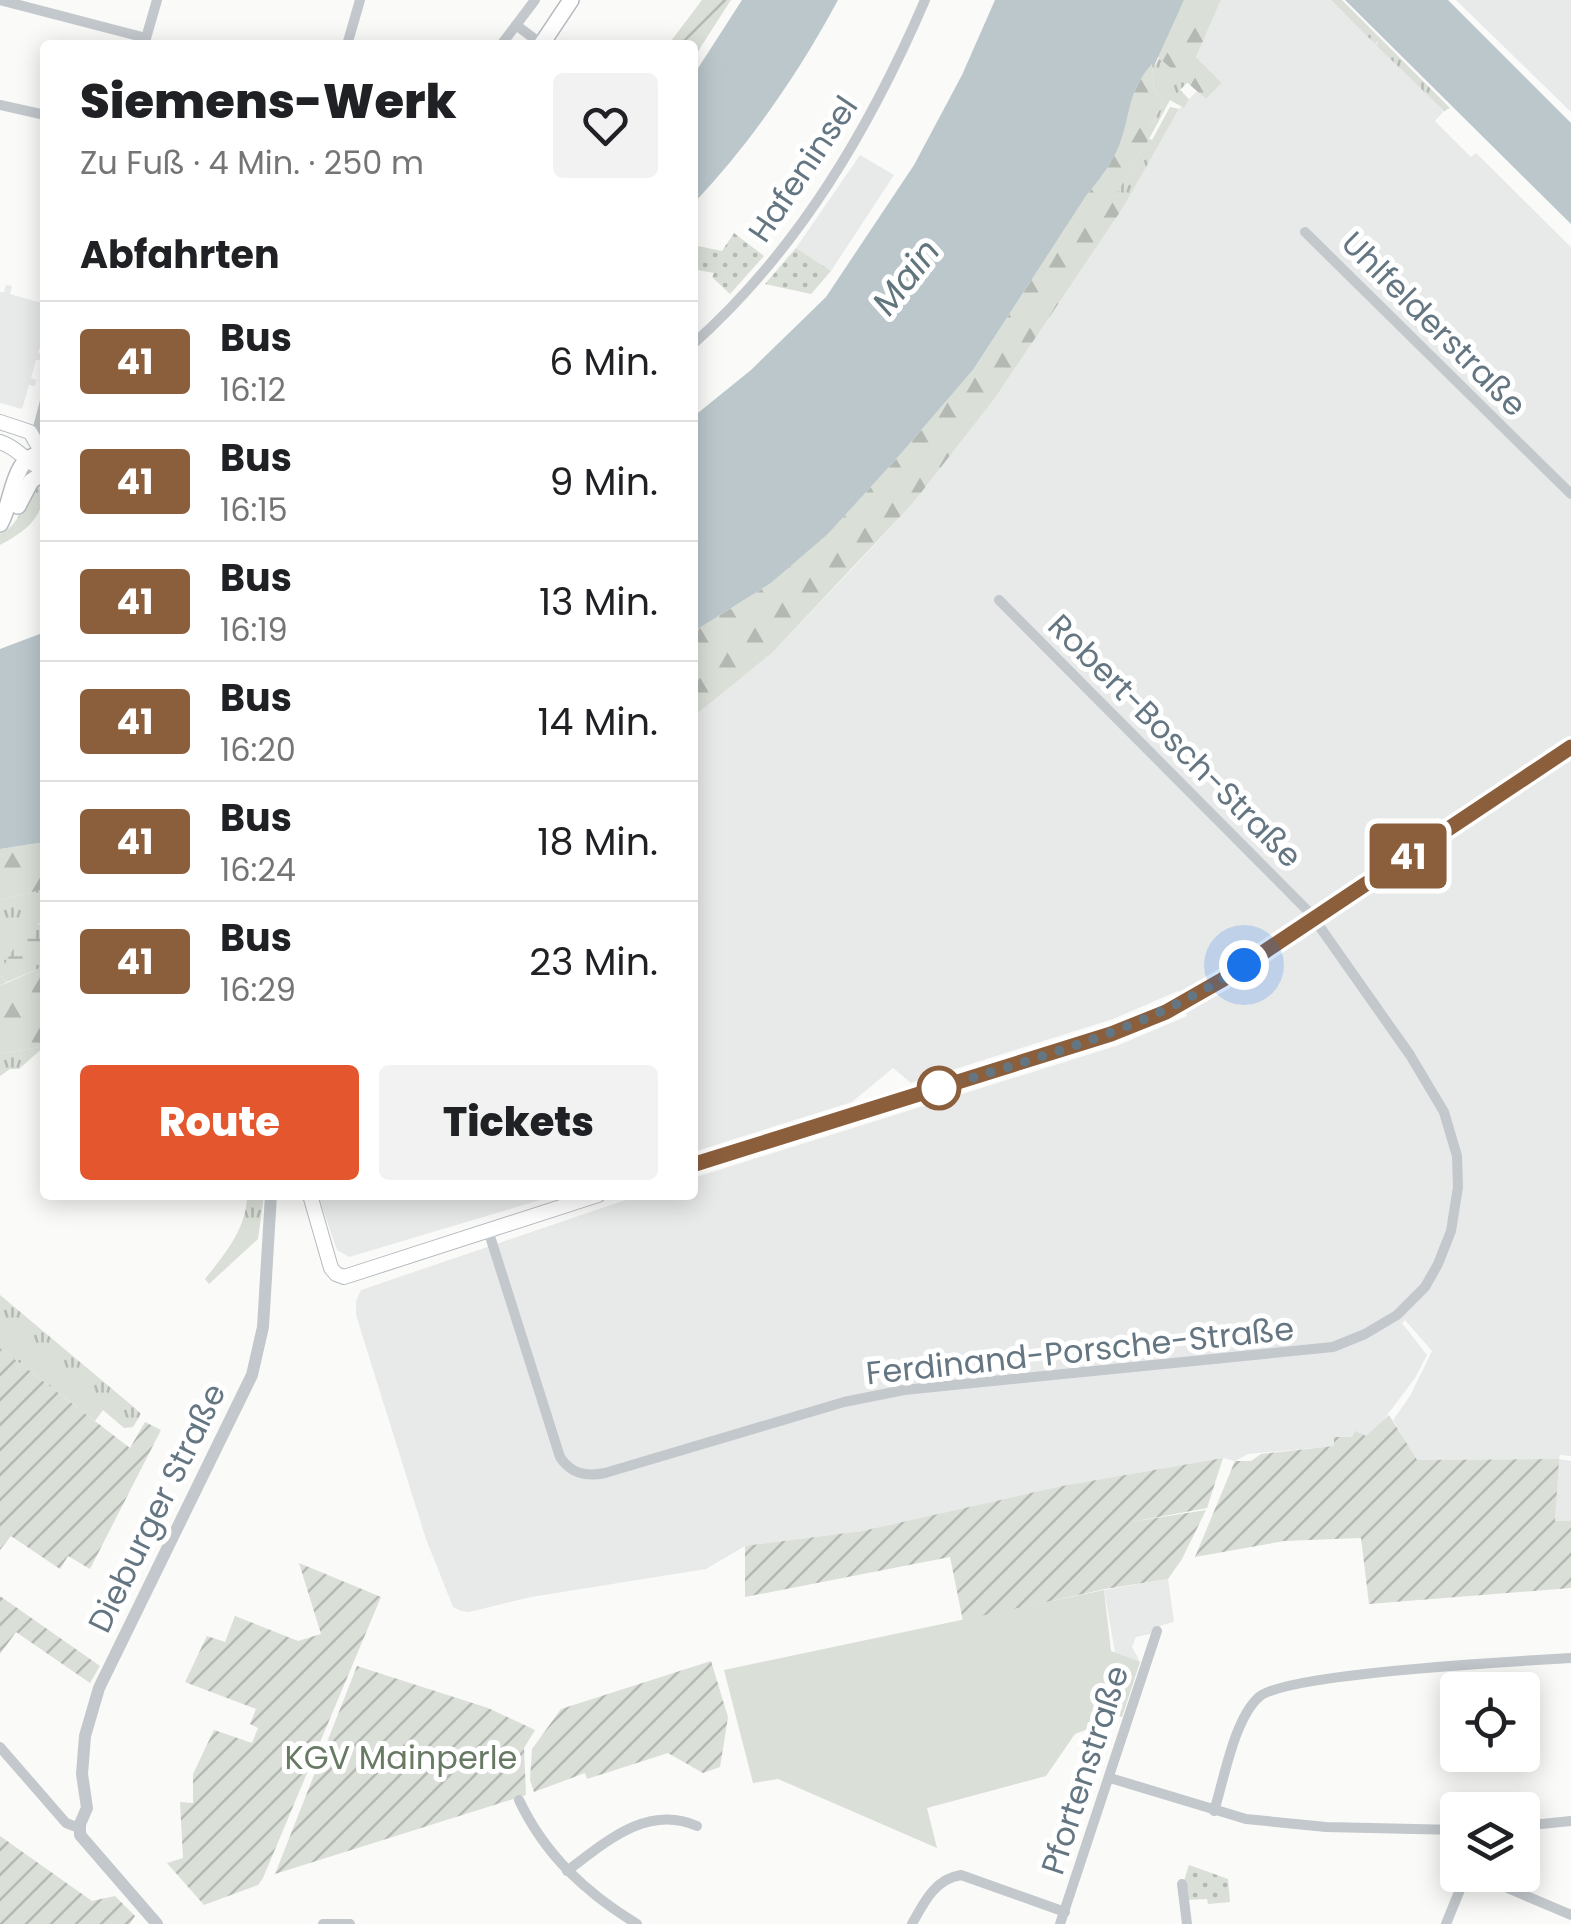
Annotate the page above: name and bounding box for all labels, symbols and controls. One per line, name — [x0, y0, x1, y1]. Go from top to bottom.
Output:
text: Siemens-Werk — [80, 68, 457, 135]
button: heart — [553, 73, 658, 178]
street label: Hafeninsel — [737, 87, 868, 251]
text: Zu Fuß · 4 Min. · 250 m — [80, 140, 424, 185]
street label: Uhlfelderstraße — [1332, 221, 1537, 426]
text: Abfahrten — [80, 228, 280, 281]
water label: Main — [860, 228, 951, 325]
text: Bus — [220, 311, 292, 364]
text: 6 Min. — [549, 335, 658, 388]
text: 41 — [117, 337, 153, 386]
text: 16:12 — [220, 367, 286, 412]
text: Bus — [220, 431, 292, 484]
text: 9 Min. — [550, 455, 658, 508]
text: 41 — [117, 457, 153, 506]
text: 16:15 — [220, 487, 288, 532]
text: Bus — [220, 551, 292, 604]
text: 13 Min. — [539, 575, 658, 628]
text: 41 — [117, 577, 153, 626]
street label: Robert-Bosch-Straße — [1038, 604, 1312, 878]
text: 16:19 — [220, 607, 288, 652]
text: Bus — [220, 671, 292, 724]
text: 14 Min. — [537, 695, 658, 748]
text: 41 — [117, 697, 153, 746]
text: 16:20 — [220, 727, 296, 772]
text: Bus — [220, 791, 292, 844]
text: 18 Min. — [537, 815, 658, 868]
text: 41 — [117, 817, 153, 866]
line badge: 41 — [1363, 824, 1453, 888]
text: 41 — [1390, 832, 1426, 881]
text: 16:24 — [220, 847, 296, 892]
text: Bus — [220, 911, 292, 964]
text: 23 Min. — [529, 935, 658, 988]
text: 41 — [117, 937, 153, 986]
your location — [1219, 940, 1269, 990]
text: 16:29 — [220, 967, 296, 1012]
button: Route — [80, 1065, 359, 1180]
button: Tickets — [379, 1065, 658, 1180]
unlabelled marker — [918, 1067, 960, 1109]
street label: Ferdinand-Porsche-Straße — [864, 1306, 1296, 1395]
street label: Dieburger Straße — [77, 1376, 236, 1640]
street label: Pfortenstraße — [1030, 1660, 1139, 1880]
map controls — [1440, 1672, 1540, 1892]
button: locate — [1440, 1672, 1540, 1772]
park label: KGV Mainperle — [285, 1735, 517, 1780]
button: layers — [1440, 1792, 1540, 1892]

